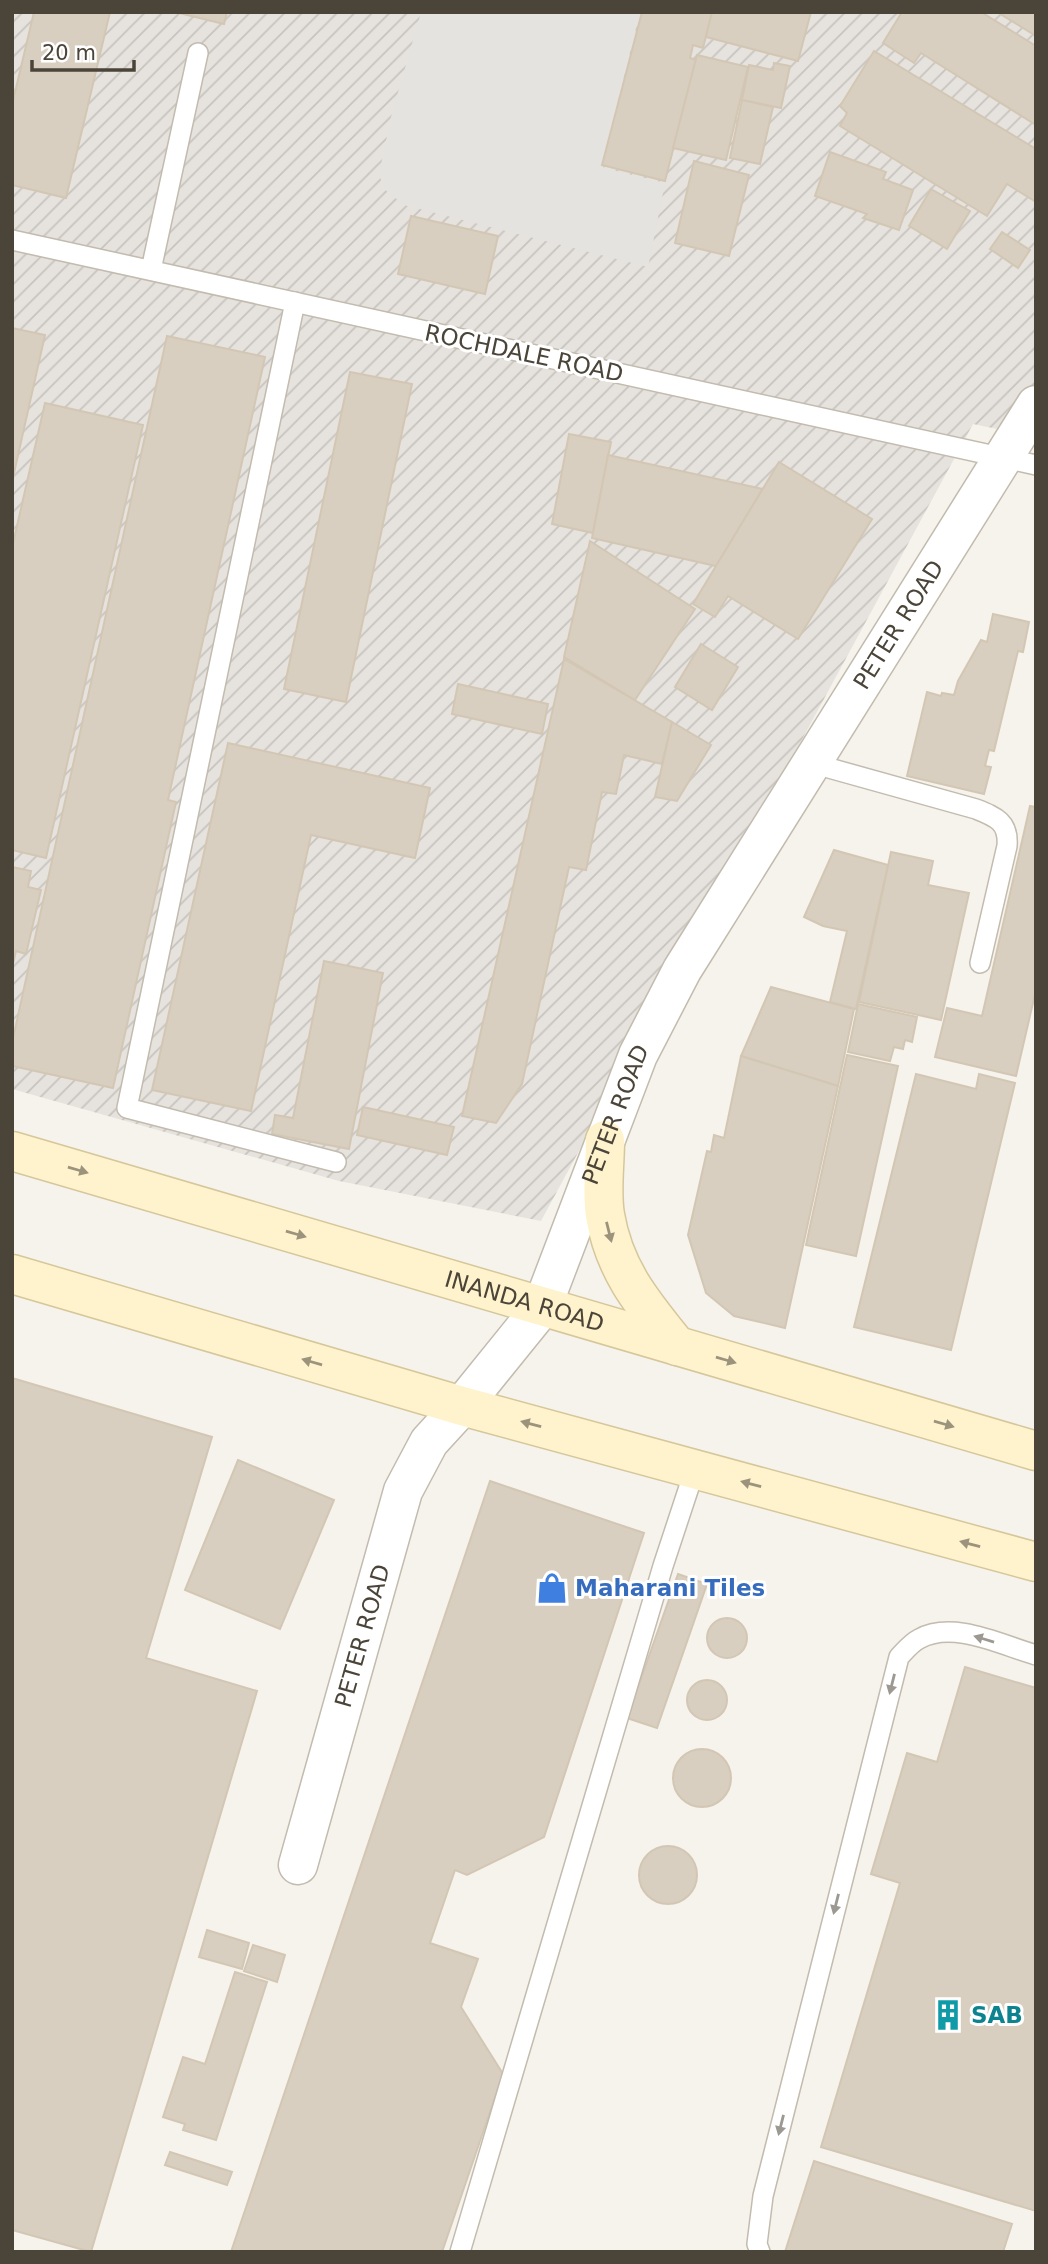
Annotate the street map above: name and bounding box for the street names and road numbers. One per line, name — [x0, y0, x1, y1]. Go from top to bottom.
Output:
street label: ROCHDALE ROAD — [422, 319, 626, 387]
street label: PETER ROAD — [848, 555, 949, 694]
street label: PETER ROAD — [577, 1040, 654, 1188]
street label: INANDA ROAD — [442, 1266, 607, 1337]
street label: PETER ROAD — [330, 1561, 395, 1710]

